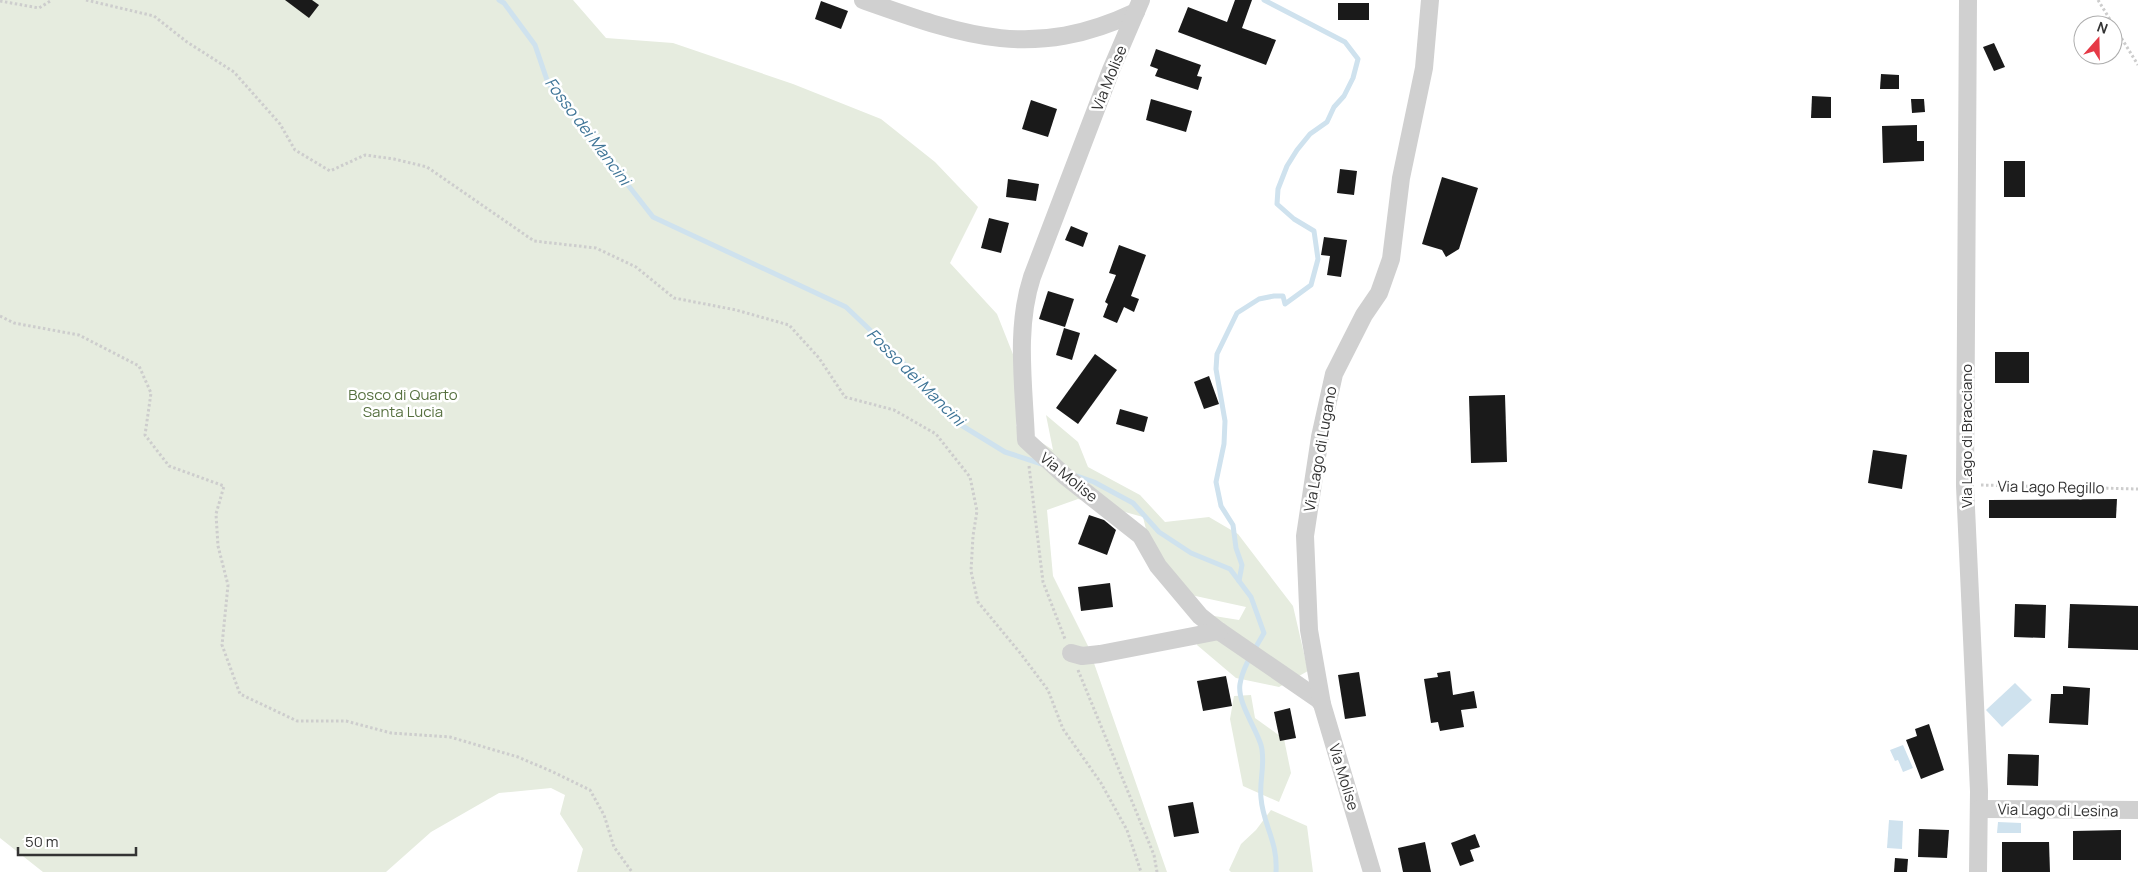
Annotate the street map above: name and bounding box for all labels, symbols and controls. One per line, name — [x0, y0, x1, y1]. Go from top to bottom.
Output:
north arrow — [2073, 15, 2123, 65]
text: N — [2095, 17, 2111, 38]
street label: Via Molise — [1086, 42, 1132, 114]
water label: Fosso dei Mancini — [540, 73, 637, 191]
water label: Fosso dei Mancini — [862, 323, 971, 432]
street label: Via Lago di Bracciano — [1956, 364, 1977, 508]
park label: Bosco di Quarto Santa Lucia — [348, 384, 458, 422]
street label: Via Lago di Lugano — [1299, 384, 1341, 513]
street label: Via Molise — [1036, 447, 1102, 507]
street label: Via Lago Regillo — [1997, 476, 2105, 498]
street label: Via Molise — [1324, 741, 1364, 813]
street label: Via Lago di Lesina — [1997, 798, 2119, 822]
scale bar — [18, 824, 135, 856]
text: 50 m — [25, 831, 59, 852]

